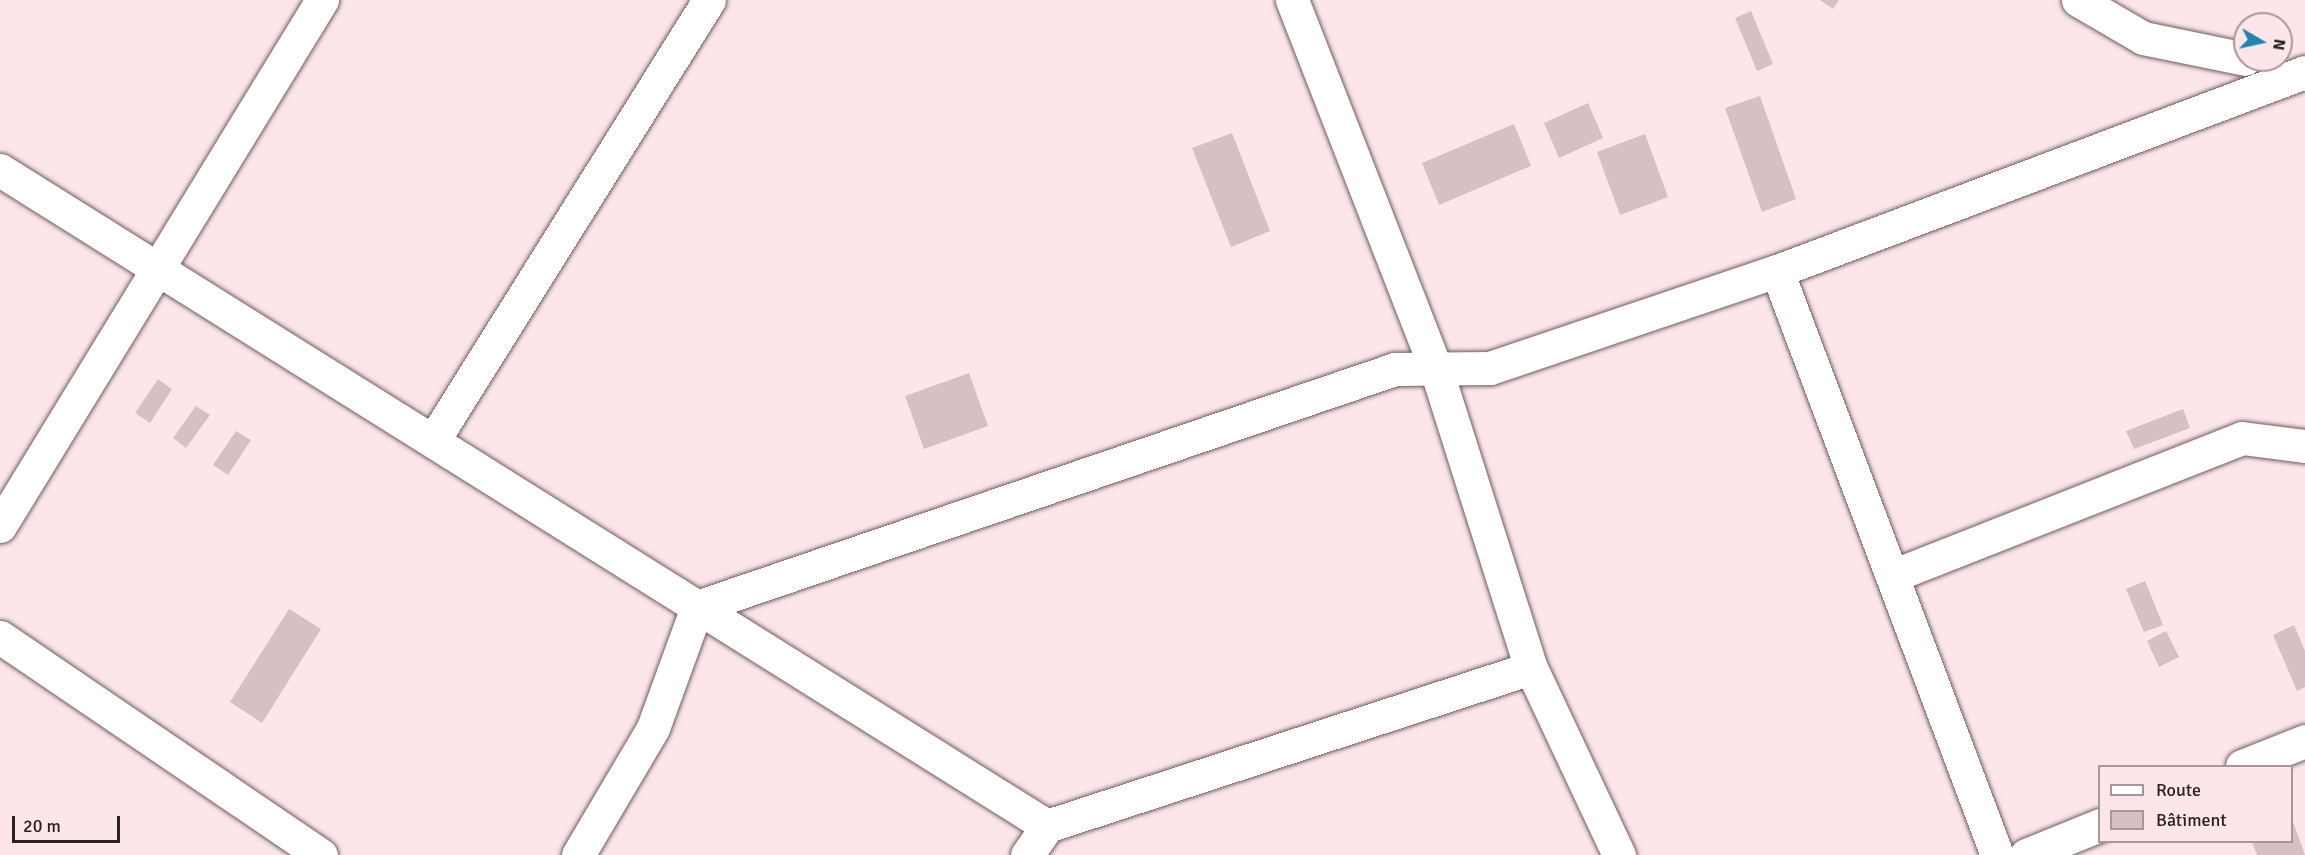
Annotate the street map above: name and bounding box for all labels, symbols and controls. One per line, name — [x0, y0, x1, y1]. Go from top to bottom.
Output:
north arrow — [2233, 12, 2293, 72]
text: N — [2268, 37, 2290, 52]
legend — [2098, 765, 2293, 843]
text: Route — [2156, 779, 2201, 801]
scale bar — [15, 804, 123, 842]
text: Bâtiment — [2156, 809, 2227, 831]
text: 20 m — [23, 815, 61, 837]

